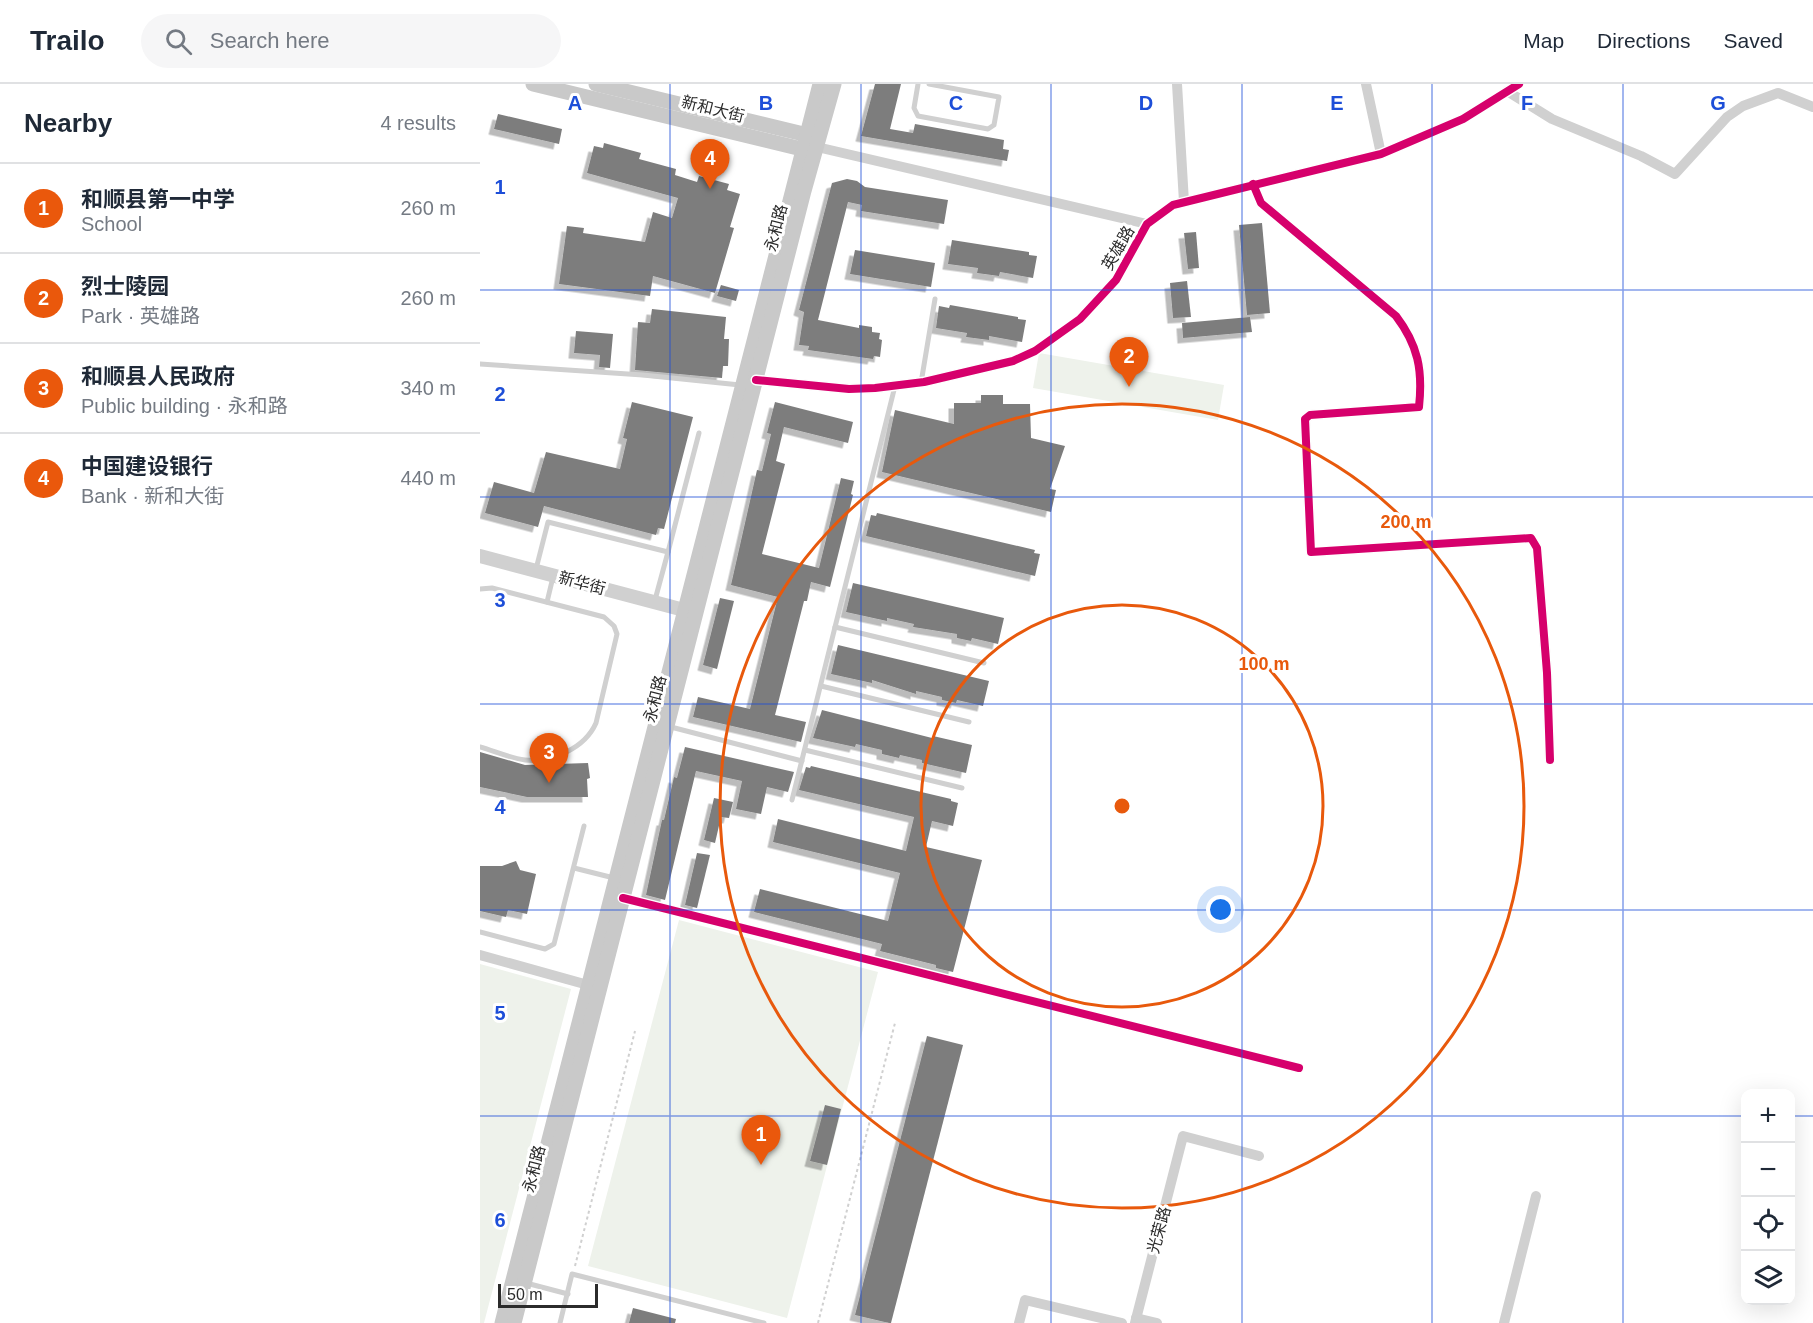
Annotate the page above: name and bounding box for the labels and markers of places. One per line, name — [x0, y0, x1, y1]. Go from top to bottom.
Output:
pin: 4 — [690, 140, 730, 189]
pin: 2 — [1110, 338, 1148, 387]
pin: 3 — [530, 734, 568, 783]
centre of rings — [1112, 796, 1132, 816]
pin: 1 — [742, 1116, 780, 1165]

